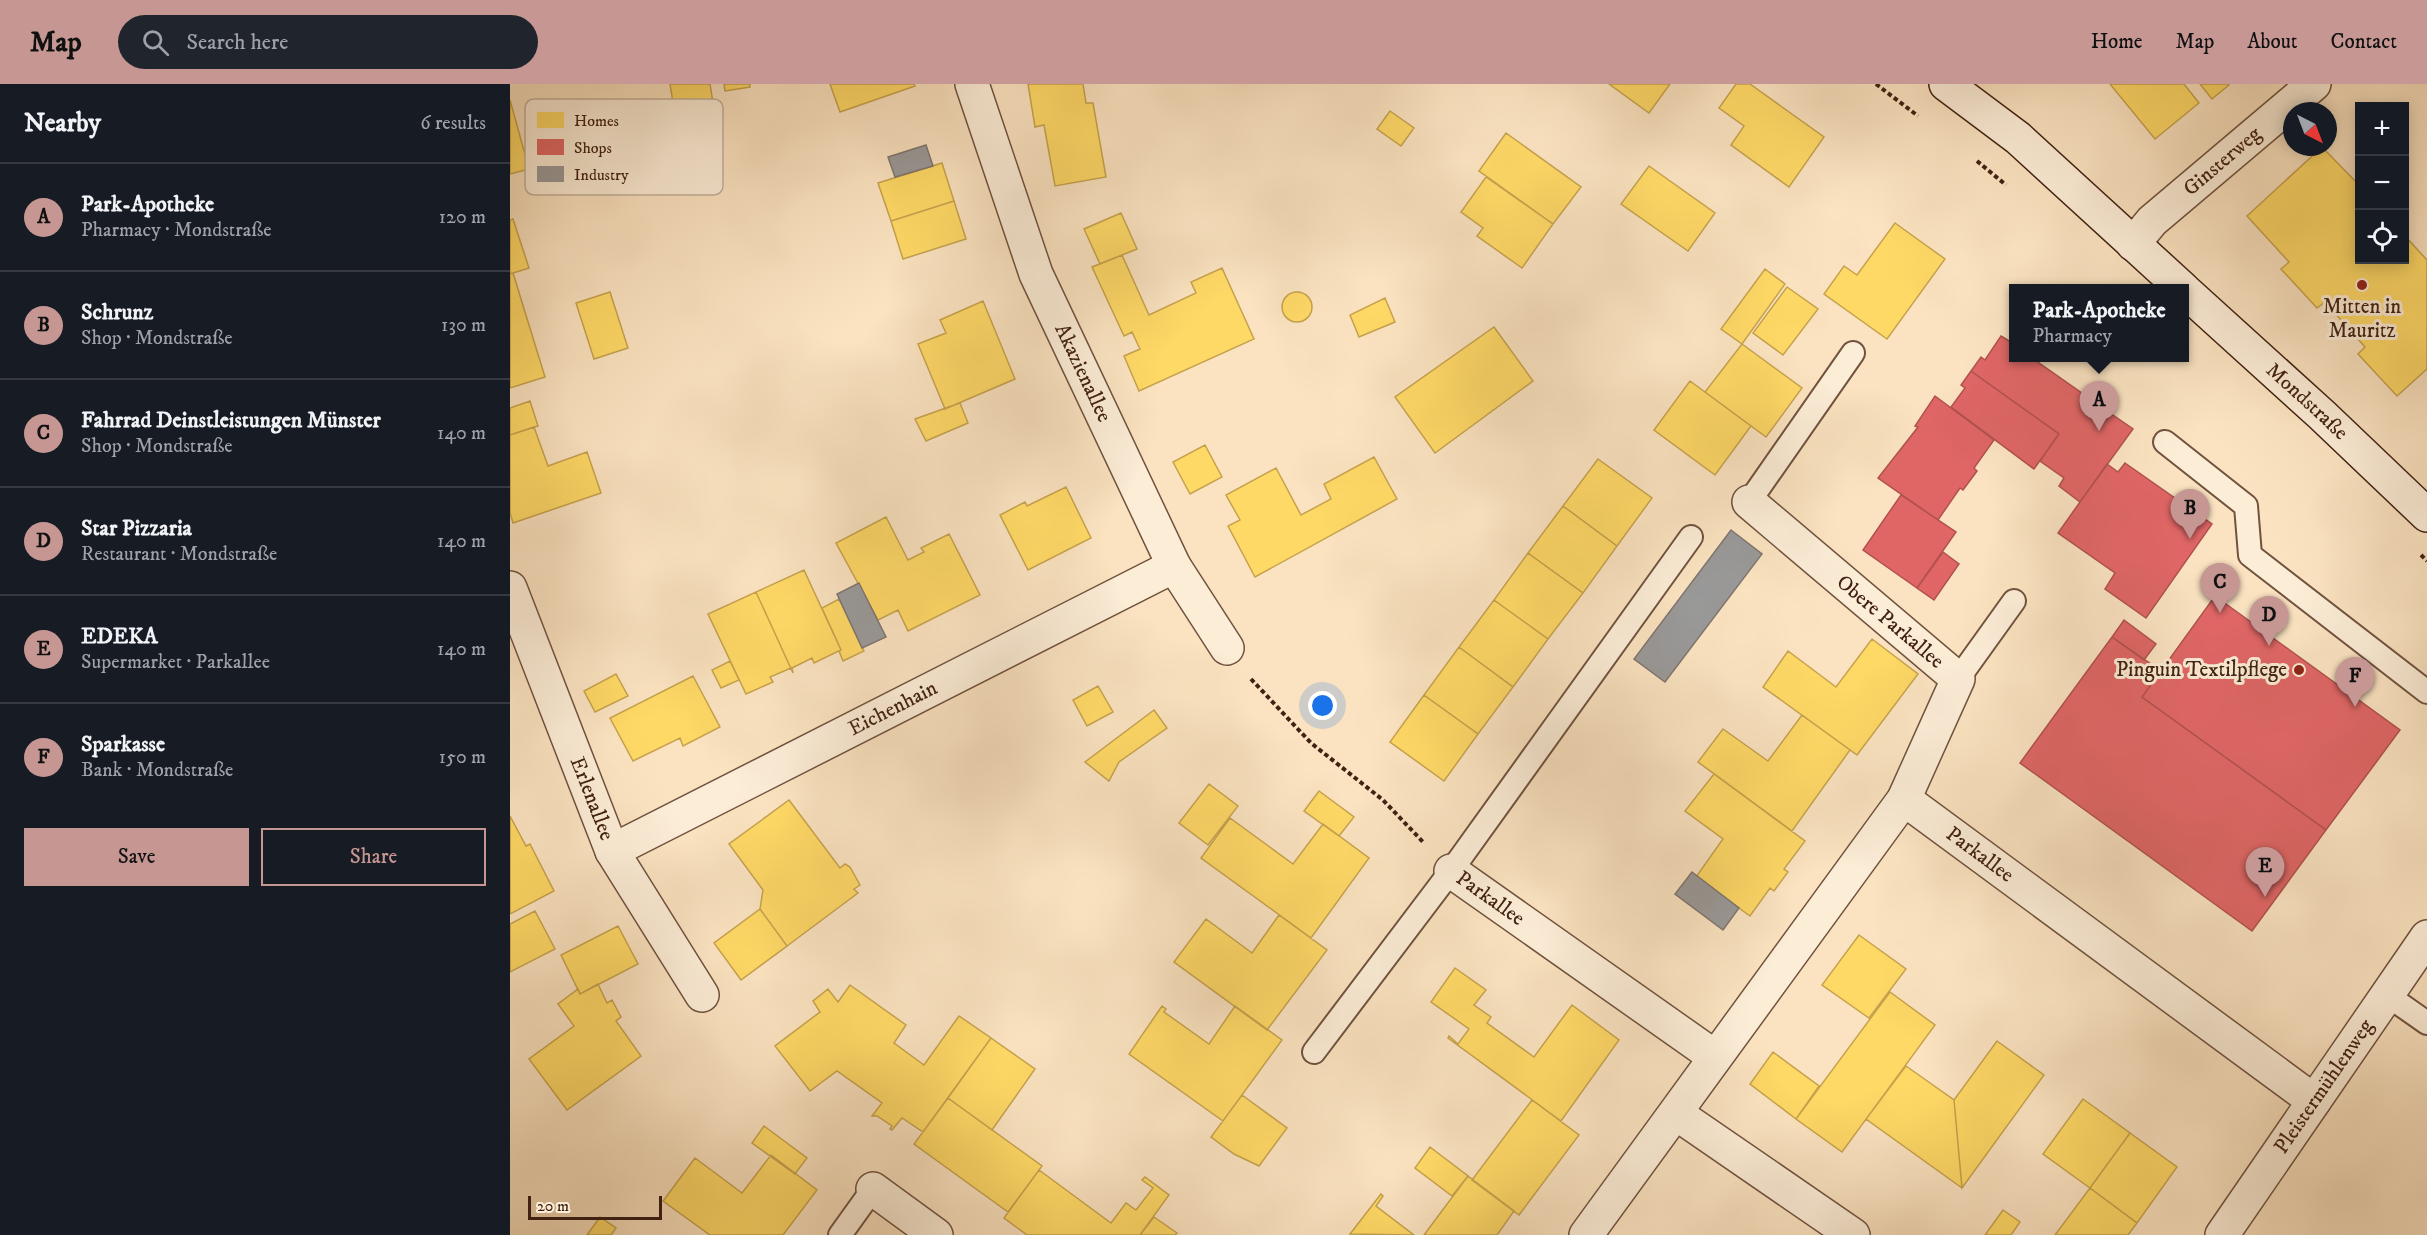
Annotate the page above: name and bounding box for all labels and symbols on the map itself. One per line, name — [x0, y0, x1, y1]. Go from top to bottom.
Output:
legend — [525, 99, 723, 195]
north arrow — [2283, 102, 2337, 156]
text: Homes — [574, 111, 619, 131]
street label: Ginsterweg — [2178, 121, 2267, 202]
text: Shops — [574, 138, 612, 158]
text: Industry — [574, 165, 629, 185]
marker: Mitten in Mauritz — [2355, 278, 2369, 292]
place label: Mitten in Mauritz — [2323, 294, 2401, 344]
street label: Akazienallee — [1048, 320, 1117, 427]
street label: Mondstraße — [2260, 357, 2354, 446]
pin: A — [2080, 382, 2118, 431]
pin: B — [2170, 490, 2210, 539]
pin: C — [2200, 564, 2240, 613]
street label: Obere Parkallee — [1831, 569, 1949, 675]
pin: D — [2250, 596, 2288, 646]
place label: Pinguin Textilpflege — [2116, 657, 2287, 683]
pin: F — [2336, 658, 2374, 707]
marker: Pinguin Textilpflege — [2292, 663, 2306, 677]
street label: Eichenhain — [844, 675, 942, 742]
your location — [1308, 691, 1337, 720]
street label: Erlenallee — [564, 753, 620, 844]
street label: Parkallee — [1941, 821, 2019, 889]
pin: E — [2246, 848, 2284, 897]
street label: Parkallee — [1451, 866, 1530, 932]
street label: Pleistermühlenweg — [2269, 1014, 2380, 1159]
scale bar — [528, 1193, 662, 1220]

